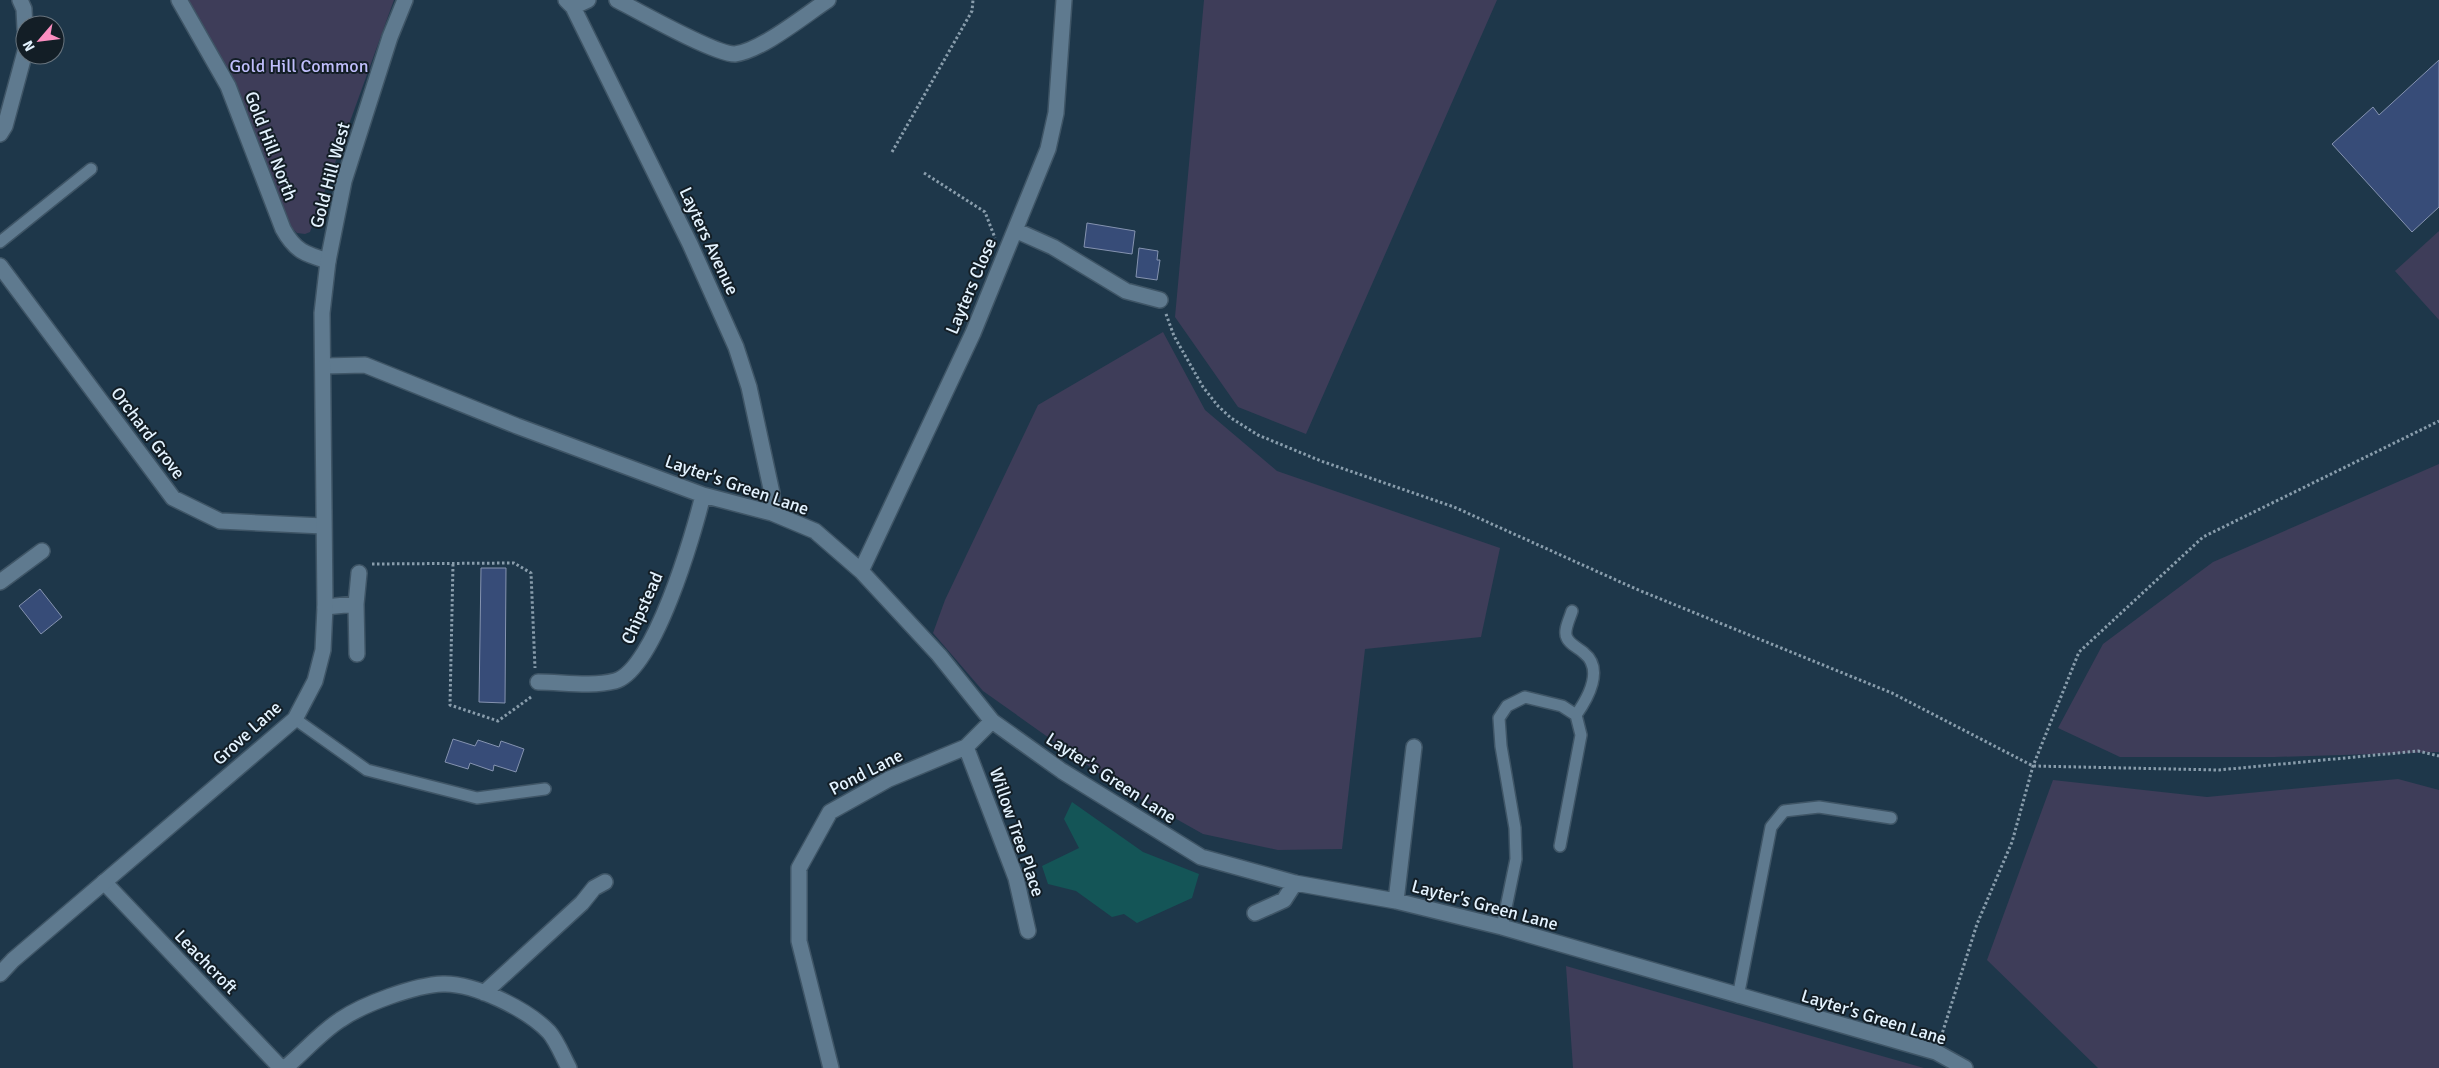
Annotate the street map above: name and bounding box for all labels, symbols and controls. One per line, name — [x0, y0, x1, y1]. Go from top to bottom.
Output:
north arrow — [15, 15, 65, 65]
text: N — [19, 38, 39, 54]
park label: Gold Hill Common — [230, 55, 368, 77]
street label: Gold Hill North — [240, 88, 302, 204]
street label: Gold Hill West — [305, 120, 355, 230]
street label: Layters Avenue — [674, 183, 744, 299]
street label: Layters Close — [941, 234, 1001, 338]
street label: Orchard Grove — [106, 383, 190, 483]
street label: Layter's Green Lane — [662, 450, 812, 520]
street label: Chipstead — [616, 568, 668, 648]
street label: Grove Lane — [208, 696, 286, 770]
street label: Layter's Green Lane — [1042, 728, 1180, 828]
street label: Pond Lane — [826, 744, 906, 800]
street label: Willow Tree Place — [985, 765, 1049, 899]
street label: Layter's Green Lane — [1409, 875, 1561, 935]
street label: Leachcroft — [170, 925, 242, 999]
street label: Layter's Green Lane — [1799, 984, 1949, 1050]

